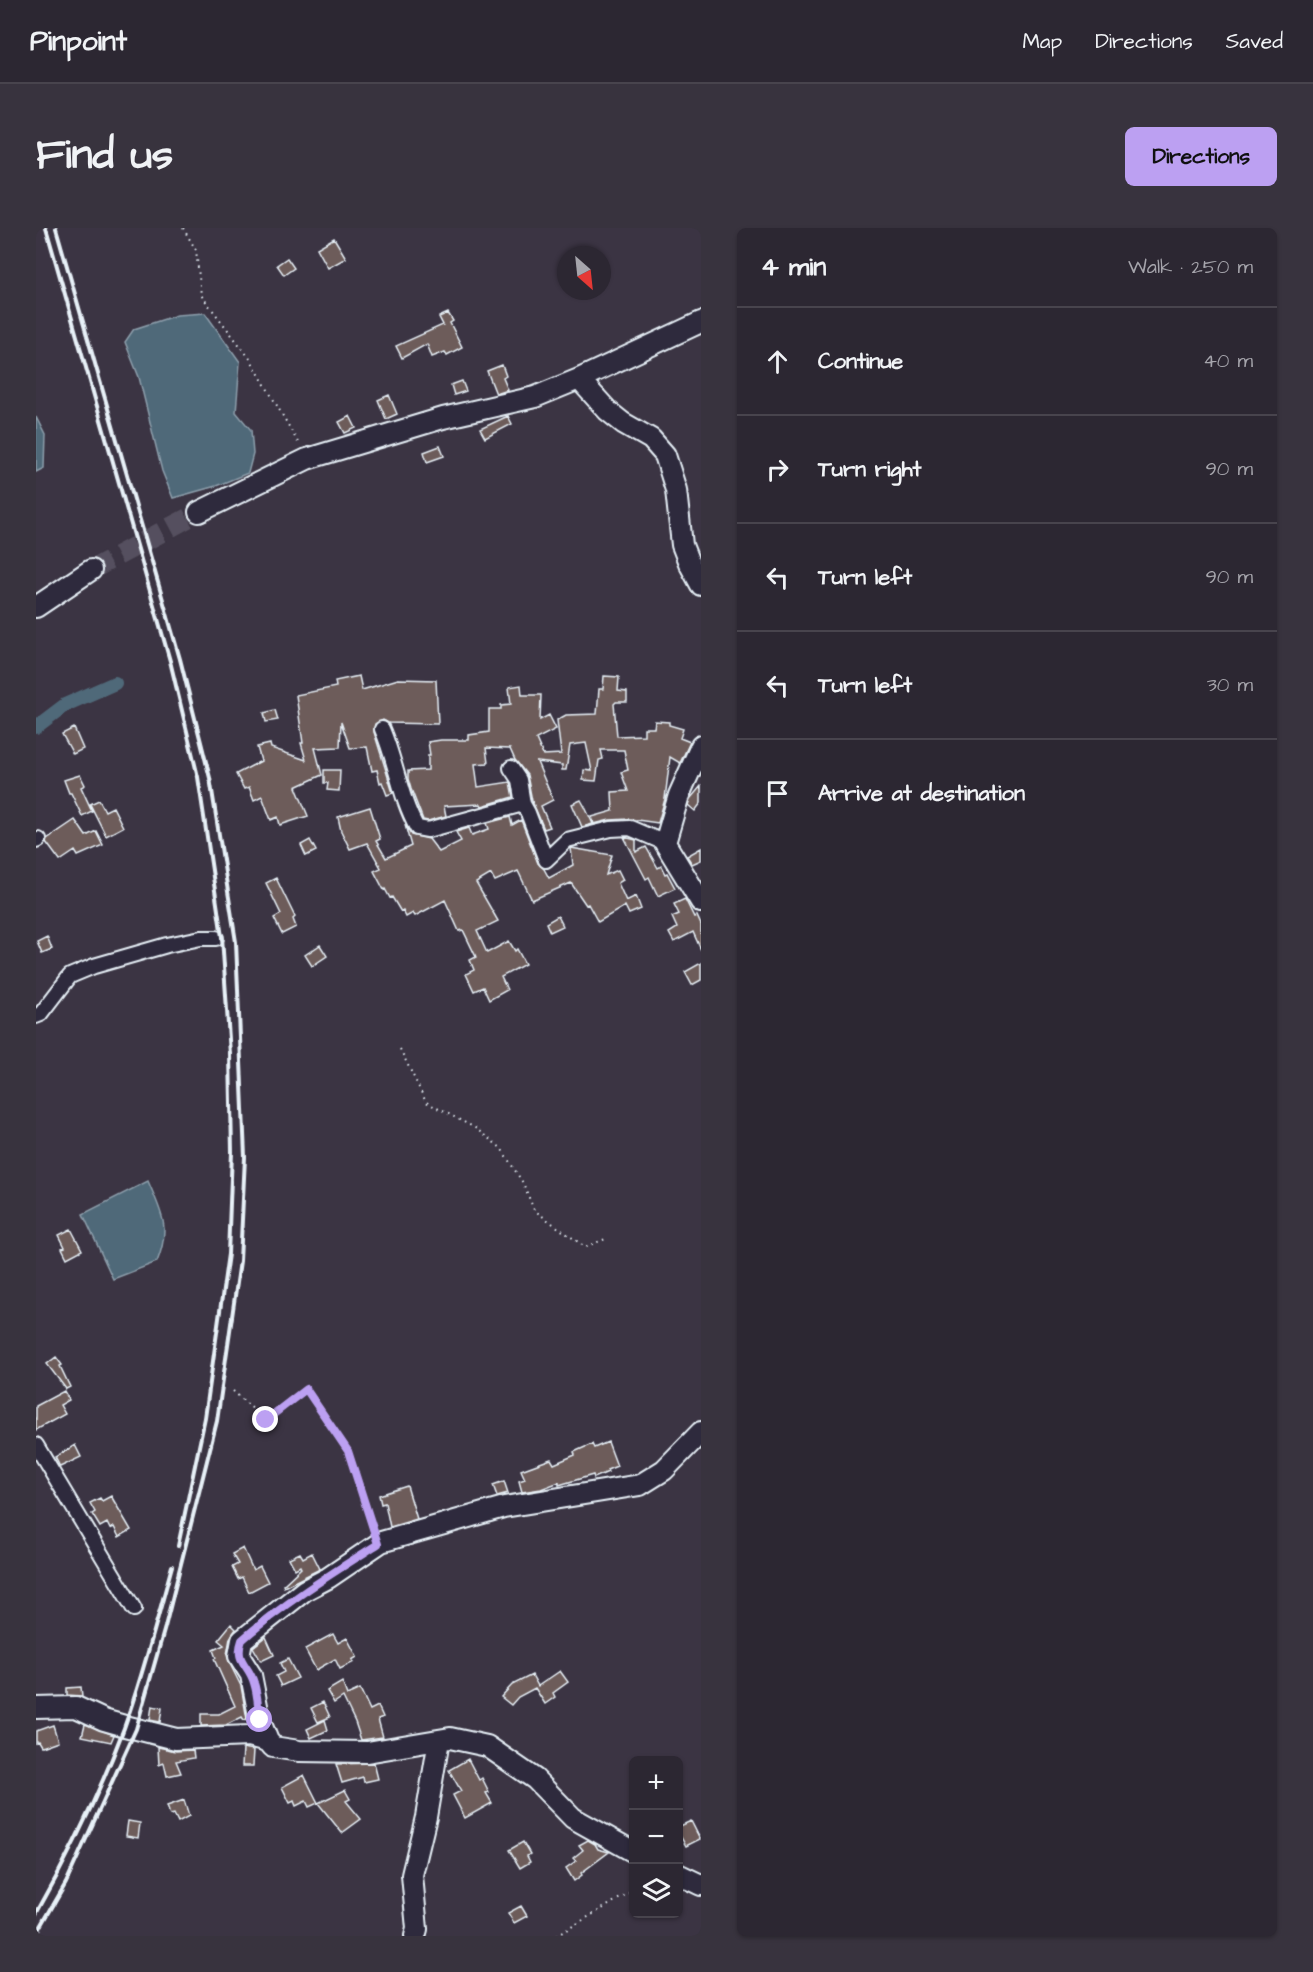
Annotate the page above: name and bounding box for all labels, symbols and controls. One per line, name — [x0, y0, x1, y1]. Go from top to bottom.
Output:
text: Pinpoint — [30, 22, 127, 61]
text: Map — [1022, 27, 1062, 56]
text: Directions — [1095, 27, 1193, 56]
text: Saved — [1226, 27, 1283, 56]
text: Find us — [36, 127, 173, 185]
button: Directions — [1125, 127, 1277, 186]
north arrow — [557, 246, 611, 300]
text: 4 min — [761, 249, 826, 285]
text: Walk · 250 m — [1128, 253, 1253, 281]
icon: ahead — [761, 345, 794, 378]
text: Continue — [818, 346, 903, 377]
text: 40 m — [1203, 347, 1253, 375]
icon: right — [761, 453, 794, 486]
text: Turn right — [818, 454, 921, 485]
text: 90 m — [1205, 455, 1253, 483]
icon: left — [761, 561, 794, 594]
text: Turn left — [818, 562, 912, 593]
text: 90 m — [1205, 563, 1253, 591]
icon: left — [761, 669, 794, 702]
text: Turn left — [818, 670, 912, 701]
text: 30 m — [1207, 671, 1253, 699]
icon: arrive — [761, 777, 794, 810]
text: Arrive at destination — [818, 778, 1025, 809]
route end — [252, 1406, 278, 1432]
route start — [246, 1706, 272, 1732]
map controls — [629, 1756, 683, 1918]
button: + — [629, 1756, 683, 1810]
button: − — [629, 1810, 683, 1864]
button: layers — [629, 1864, 683, 1918]

